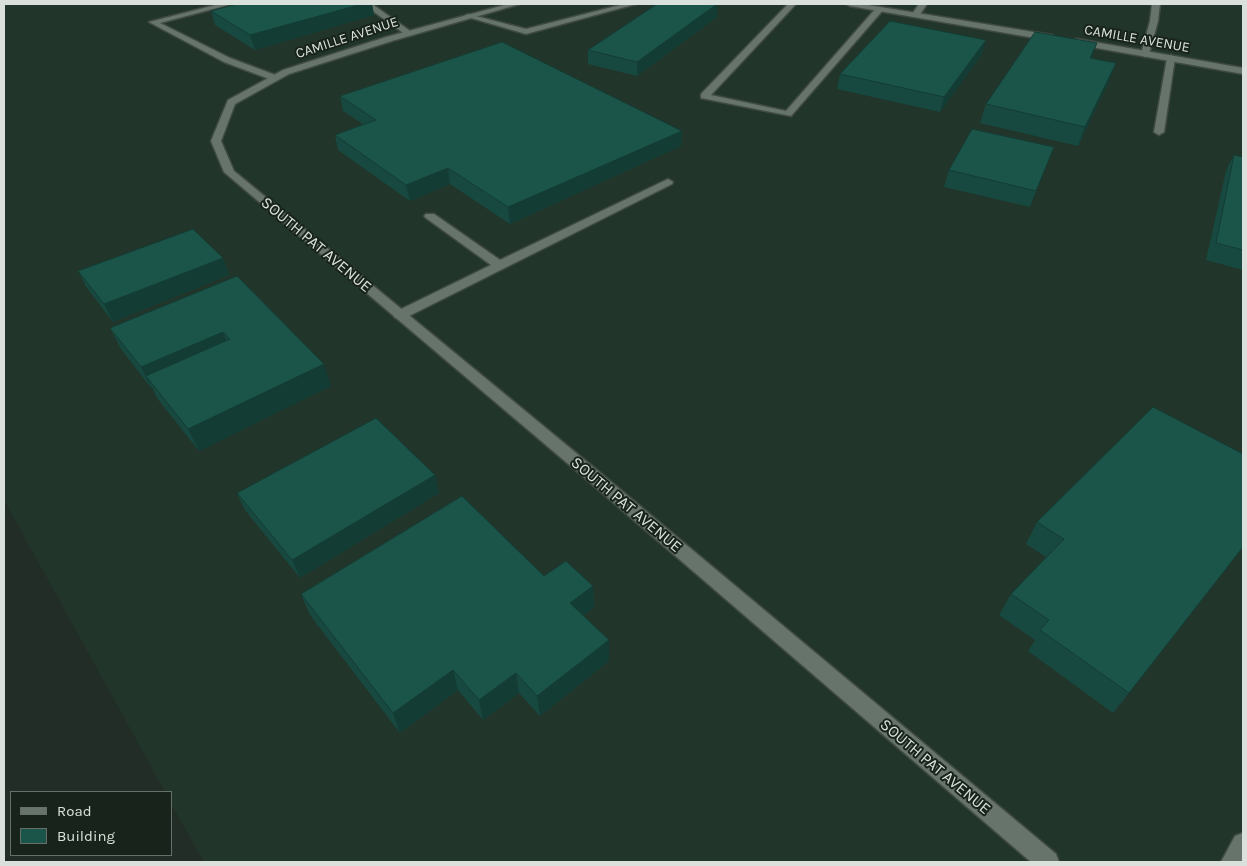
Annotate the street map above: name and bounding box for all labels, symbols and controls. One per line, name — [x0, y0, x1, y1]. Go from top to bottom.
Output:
street label: CAMILLE AVENUE — [294, 14, 400, 62]
street label: CAMILLE AVENUE — [1083, 21, 1191, 57]
street label: SOUTH PAT AVENUE — [257, 193, 375, 297]
street label: SOUTH PAT AVENUE — [567, 453, 685, 557]
street label: SOUTH PAT AVENUE — [876, 715, 994, 819]
legend — [10, 791, 172, 856]
text: Road — [57, 802, 92, 820]
text: Building — [57, 827, 115, 845]

